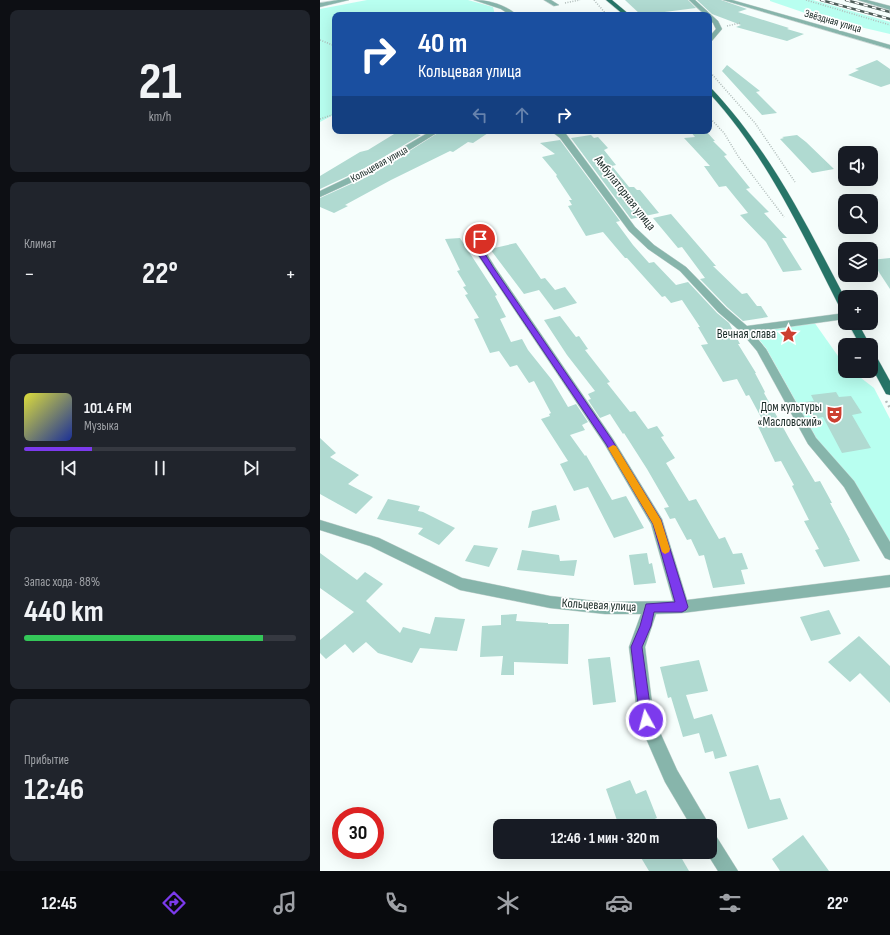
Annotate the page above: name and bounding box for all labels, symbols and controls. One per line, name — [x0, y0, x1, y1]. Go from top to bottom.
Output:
street label: Звёздная улица — [803, 7, 863, 35]
text: 40 m — [418, 27, 467, 60]
icon: right — [352, 28, 404, 80]
text: 21 — [138, 51, 182, 114]
text: Кольцевая улица — [418, 61, 521, 82]
icon: left — [469, 104, 491, 126]
icon: ahead — [511, 104, 533, 126]
icon: right — [553, 104, 575, 126]
text: km/h — [149, 109, 171, 125]
street label: Кольцевая улица — [348, 143, 410, 185]
map controls — [838, 146, 878, 378]
button: sound — [838, 146, 878, 186]
street label: Амбулаторная улица — [590, 152, 659, 234]
button: search — [838, 194, 878, 234]
pin — [463, 222, 497, 256]
icon: arrive — [469, 228, 491, 250]
text: Климат — [24, 236, 56, 252]
button: layers — [838, 242, 878, 282]
text: 22° — [142, 256, 178, 292]
text: − — [24, 261, 35, 288]
text: + — [285, 261, 296, 288]
button: + — [838, 290, 878, 330]
place icon: Вечная слава — [779, 324, 799, 344]
place label: Вечная слава — [717, 326, 776, 342]
button: − — [838, 338, 878, 378]
text: 101.4 FM — [84, 399, 132, 418]
place label: Дом культуры «Масловский» — [757, 399, 822, 430]
theatre icon: Дом культуры «Масловский» — [825, 404, 845, 424]
text: Музыка — [84, 418, 119, 434]
icon: previous — [58, 457, 80, 479]
icon: pause — [149, 457, 171, 479]
icon: next — [240, 457, 262, 479]
text: Запас хода · 88% — [24, 574, 100, 590]
text: 440 km — [24, 594, 104, 630]
street label: Кольцевая улица — [561, 595, 637, 615]
position arrow — [625, 699, 667, 741]
text: Прибытие — [24, 752, 69, 768]
text: 12:46 — [24, 772, 84, 808]
speed limit sign: 30 — [332, 807, 384, 859]
text: 12:46 · 1 мин · 320 m — [551, 829, 659, 848]
icon: directions — [160, 889, 188, 917]
icon: music — [271, 889, 299, 917]
icon: phone — [382, 889, 410, 917]
icon: climate — [494, 889, 522, 917]
icon: car — [605, 889, 633, 917]
icon: filters — [716, 889, 744, 917]
text: 12:45 — [42, 893, 77, 914]
text: 22° — [827, 893, 848, 914]

